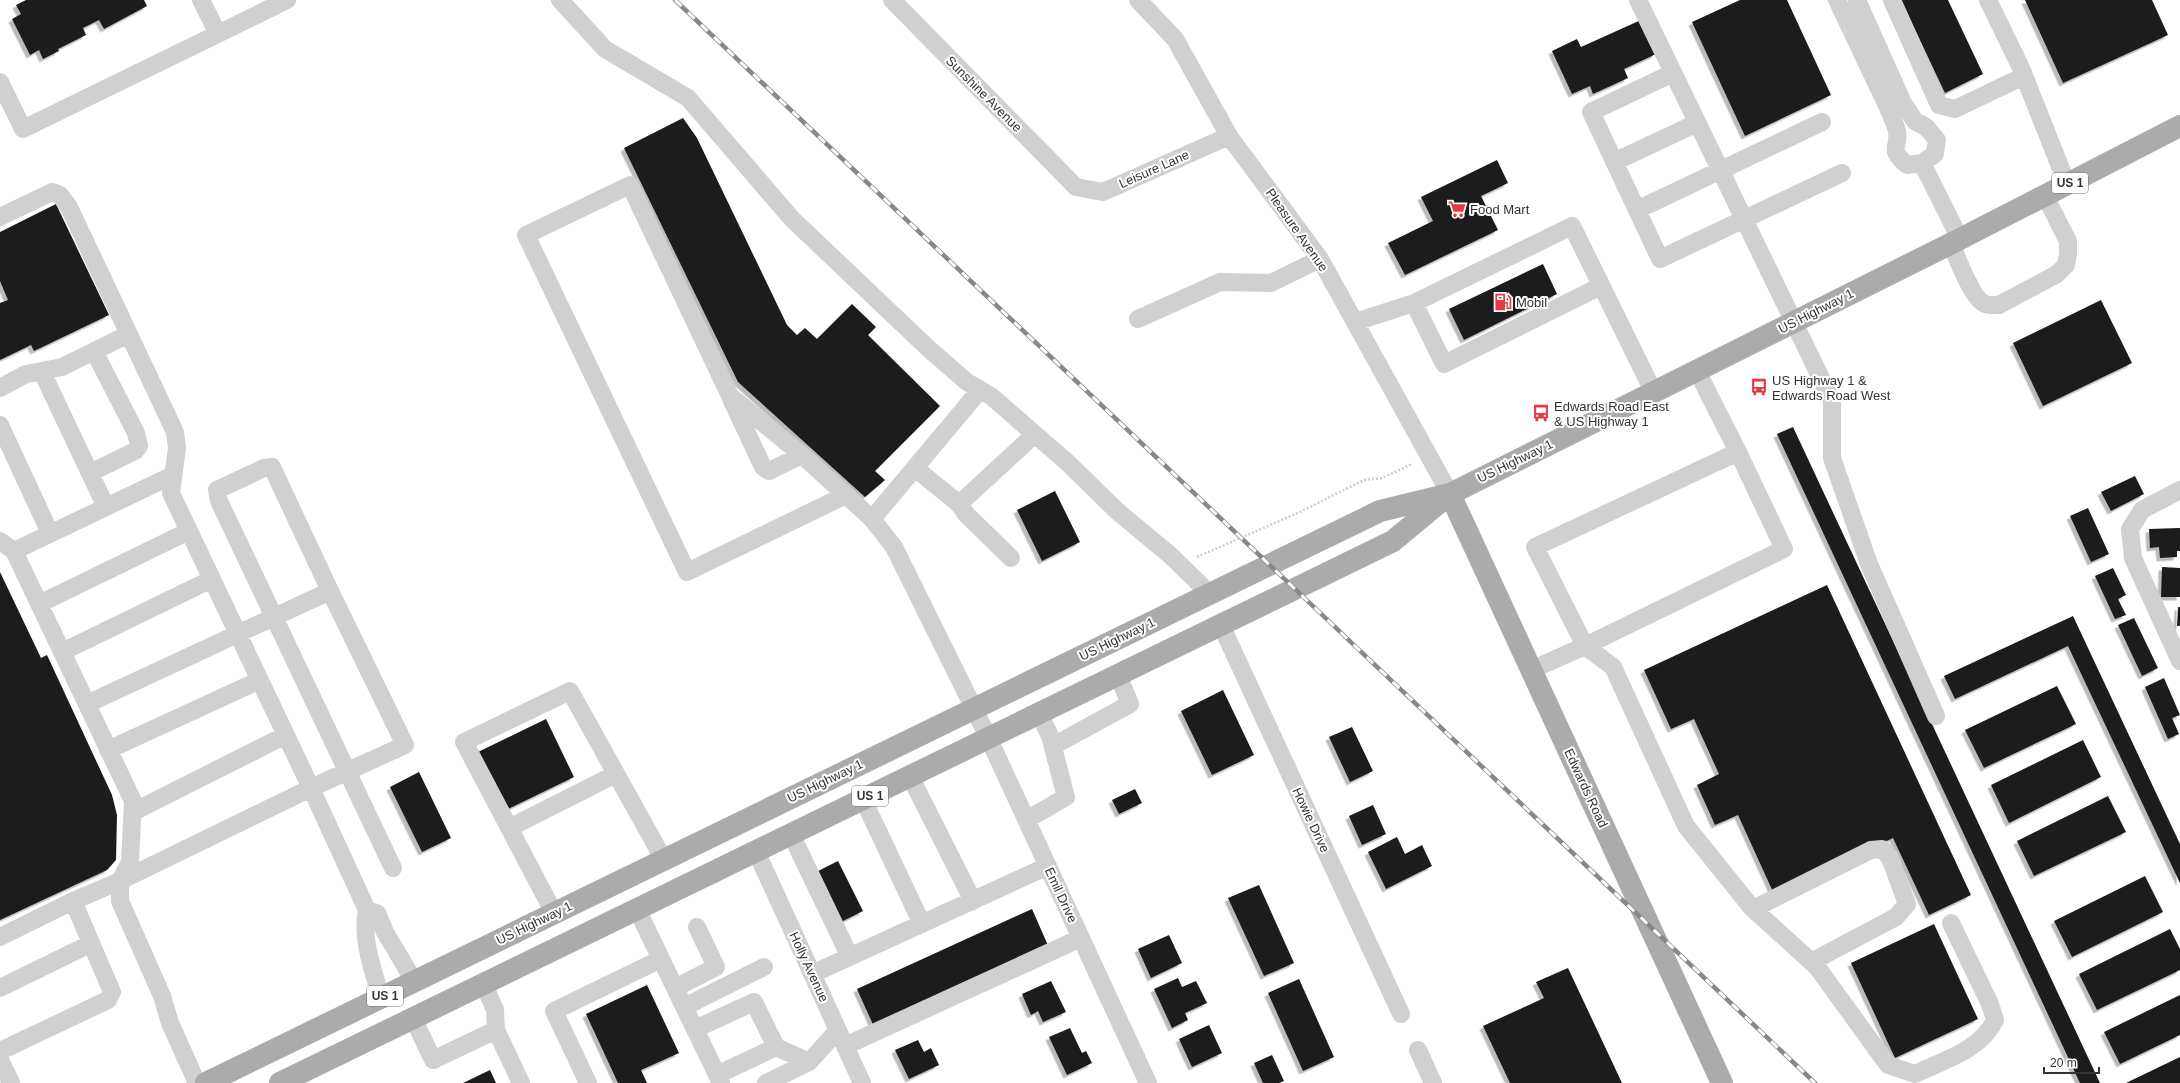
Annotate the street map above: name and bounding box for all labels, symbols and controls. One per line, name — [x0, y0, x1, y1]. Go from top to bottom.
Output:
street label: Sunshine Avenue — [943, 53, 1025, 135]
street label: Leisure Lane — [1117, 147, 1191, 191]
road number: US 1 — [2052, 173, 2088, 193]
street label: Pleasure Avenue — [1263, 186, 1331, 274]
supermarket icon: Food Mart — [1447, 199, 1467, 219]
place label: Food Mart — [1470, 202, 1530, 217]
street label: US Highway 1 — [1776, 286, 1856, 336]
fuel station icon: Mobil — [1493, 292, 1513, 312]
place label: Mobil — [1516, 295, 1547, 310]
place label: US Highway 1 & Edwards Road West — [1772, 373, 1891, 403]
bus stop icon: US Highway 1 & Edwards Road West — [1749, 377, 1769, 397]
place label: Edwards Road East & US Highway 1 — [1554, 399, 1669, 429]
bus stop icon: Edwards Road East & US Highway 1 — [1531, 403, 1551, 423]
street label: US Highway 1 — [1475, 436, 1555, 486]
street label: US Highway 1 — [1077, 614, 1157, 664]
street label: Edwards Road — [1561, 746, 1611, 830]
street label: US Highway 1 — [785, 756, 865, 806]
street label: Howie Drive — [1289, 785, 1333, 855]
road number: US 1 — [852, 786, 888, 806]
street label: Emil Drive — [1042, 865, 1080, 925]
street label: US Highway 1 — [494, 898, 574, 948]
street label: Holly Avenue — [786, 930, 832, 1004]
road number: US 1 — [367, 986, 403, 1006]
scale bar — [2044, 1049, 2099, 1075]
text: 20 m — [2050, 1056, 2077, 1070]

